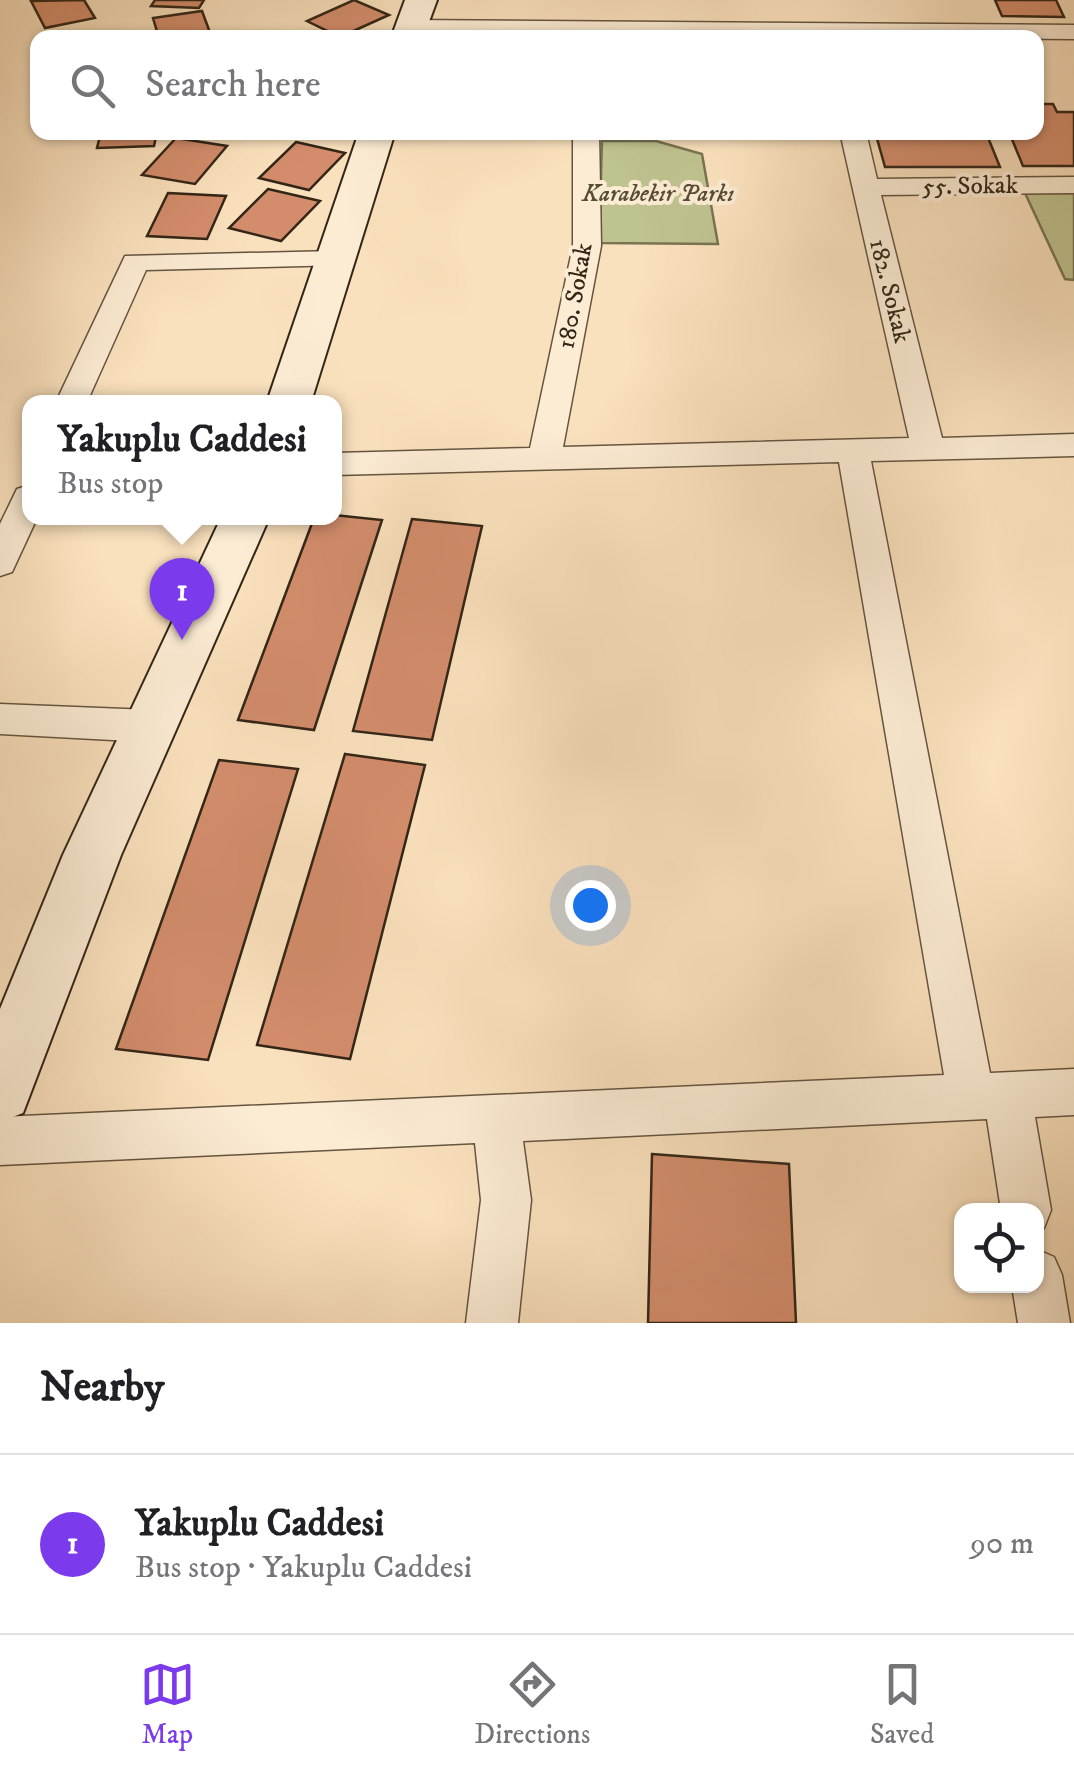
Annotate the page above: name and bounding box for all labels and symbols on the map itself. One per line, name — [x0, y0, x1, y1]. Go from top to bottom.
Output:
street label: 55. Sokak — [922, 170, 1019, 202]
park label: Karabekir Parkı — [581, 178, 734, 209]
street label: 182. Sokak — [862, 236, 918, 347]
street label: 180. Sokak — [550, 240, 600, 351]
pin: 1 — [150, 558, 214, 640]
your location — [565, 880, 616, 931]

